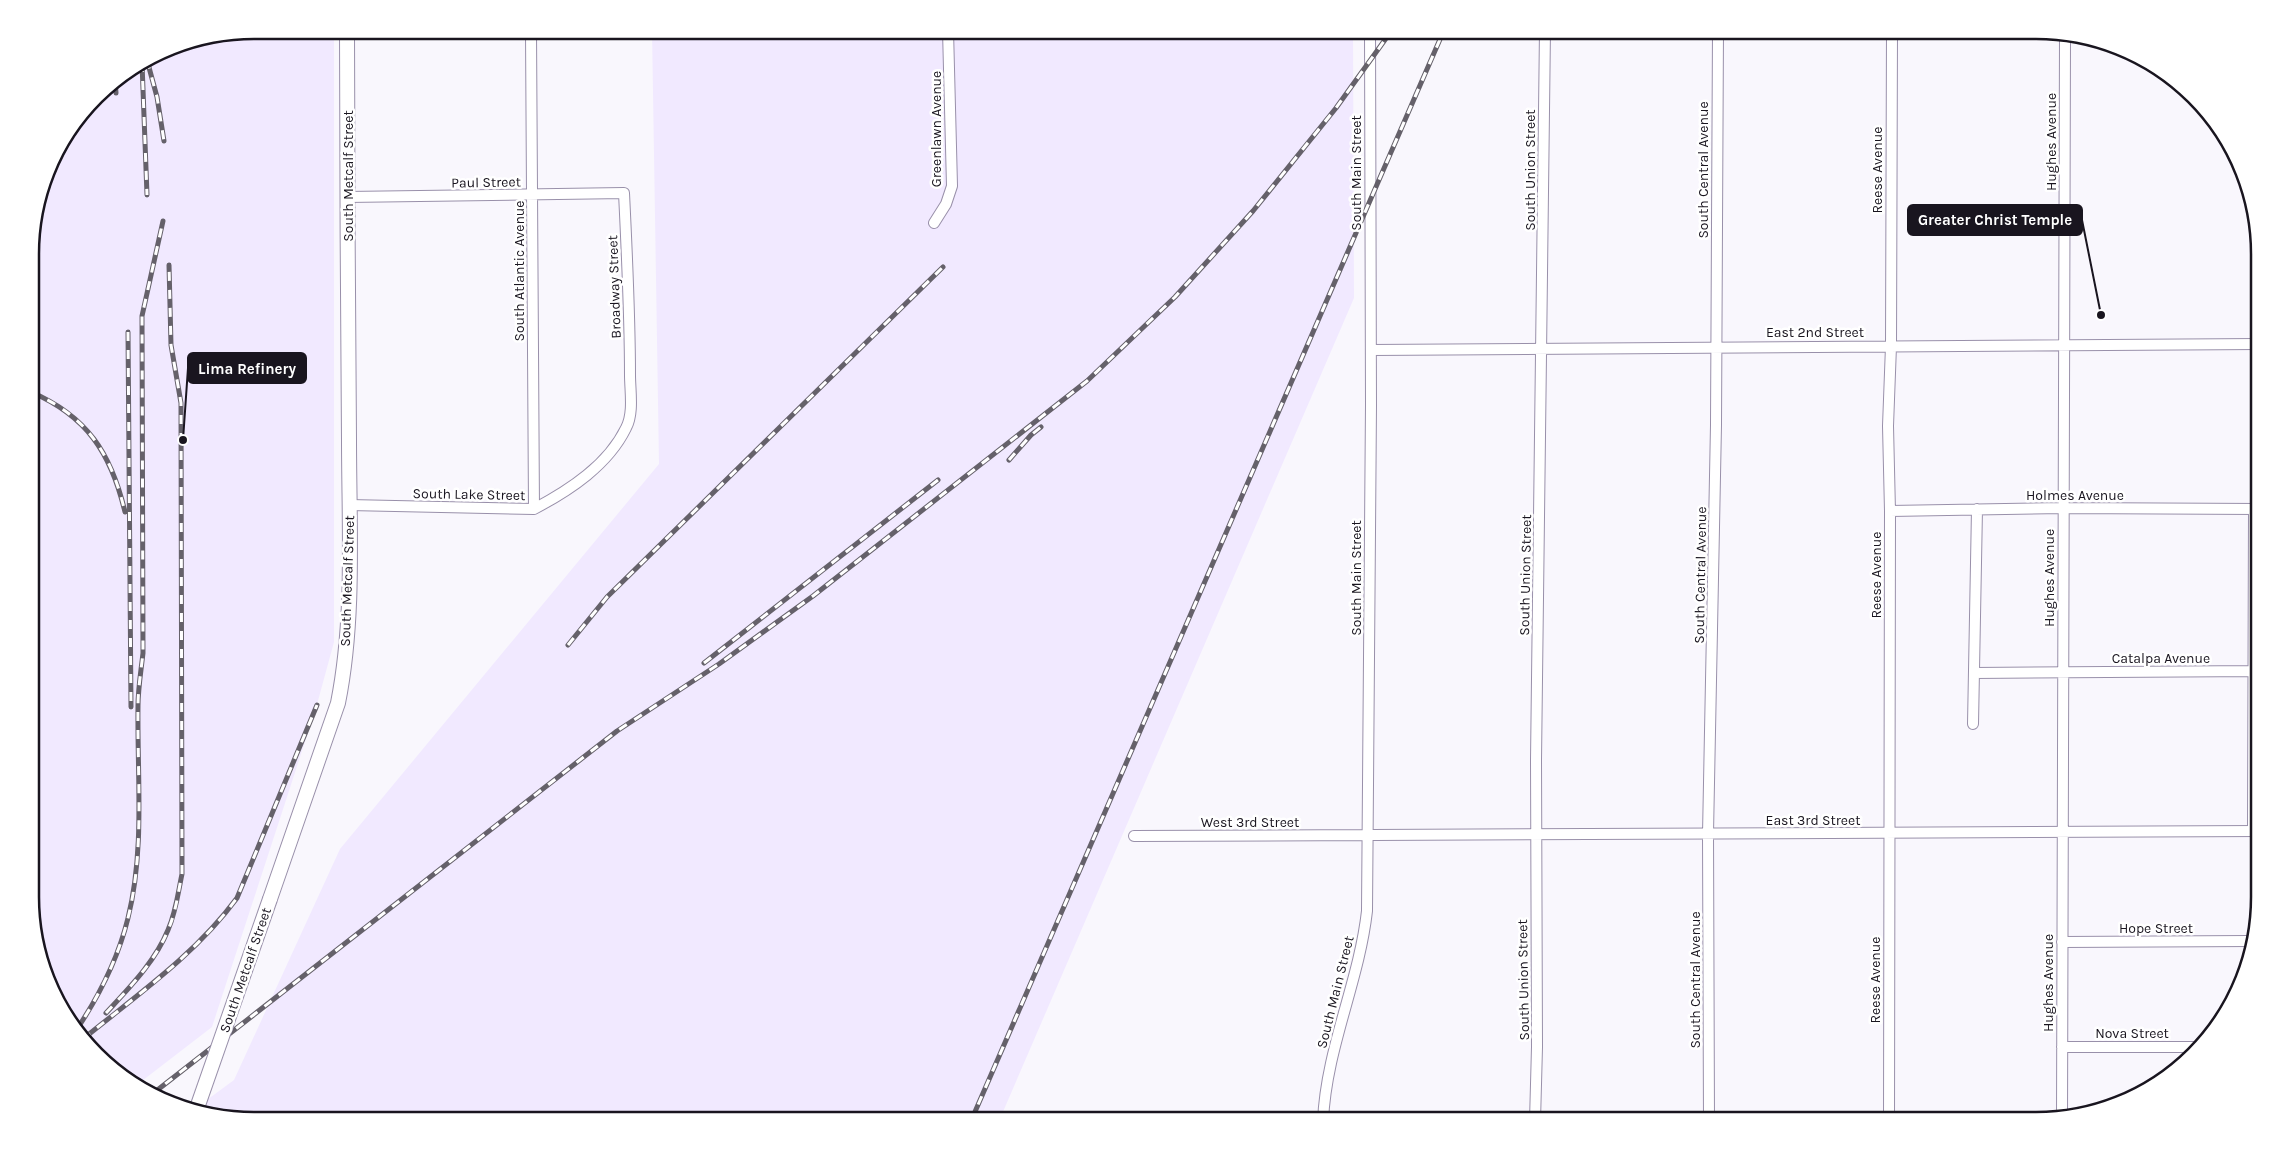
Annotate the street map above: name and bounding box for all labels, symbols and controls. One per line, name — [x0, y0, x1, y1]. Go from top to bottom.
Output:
street label: Greenlawn Avenue — [928, 71, 945, 187]
street label: Hughes Avenue — [2043, 93, 2060, 191]
street label: South Central Avenue — [1695, 101, 1712, 239]
street label: South Union Street — [1522, 109, 1539, 231]
street label: South Metcalf Street — [340, 110, 357, 242]
street label: South Main Street — [1348, 115, 1365, 231]
street label: Reese Avenue — [1869, 127, 1886, 213]
street label: Paul Street — [451, 173, 521, 192]
street label: South Atlantic Avenue — [511, 200, 528, 342]
callout: Greater Christ Temple — [1908, 205, 2082, 235]
text: Greater Christ Temple — [1918, 211, 2072, 229]
street label: Broadway Street — [604, 235, 625, 339]
street label: East 2nd Street — [1766, 324, 1864, 341]
callout: Lima Refinery — [188, 353, 306, 383]
text: Lima Refinery — [198, 360, 296, 378]
street label: South Lake Street — [412, 485, 525, 504]
street label: Holmes Avenue — [2026, 487, 2124, 504]
street label: South Central Avenue — [1691, 506, 1710, 644]
street label: South Union Street — [1516, 514, 1535, 636]
street label: South Metcalf Street — [337, 515, 358, 647]
street label: South Main Street — [1348, 520, 1365, 636]
street label: Hughes Avenue — [2041, 529, 2058, 627]
street label: Reese Avenue — [1868, 532, 1885, 618]
street label: Catalpa Avenue — [2112, 650, 2210, 667]
street label: East 3rd Street — [1766, 812, 1860, 829]
street label: West 3rd Street — [1201, 814, 1299, 831]
street label: South Metcalf Street — [216, 905, 275, 1035]
street label: South Central Avenue — [1687, 911, 1704, 1049]
street label: South Union Street — [1514, 919, 1533, 1041]
street label: Hope Street — [2119, 920, 2193, 937]
street label: South Main Street — [1313, 934, 1358, 1050]
street label: Hughes Avenue — [2040, 934, 2057, 1032]
street label: Reese Avenue — [1867, 937, 1884, 1023]
street label: Nova Street — [2095, 1025, 2169, 1042]

